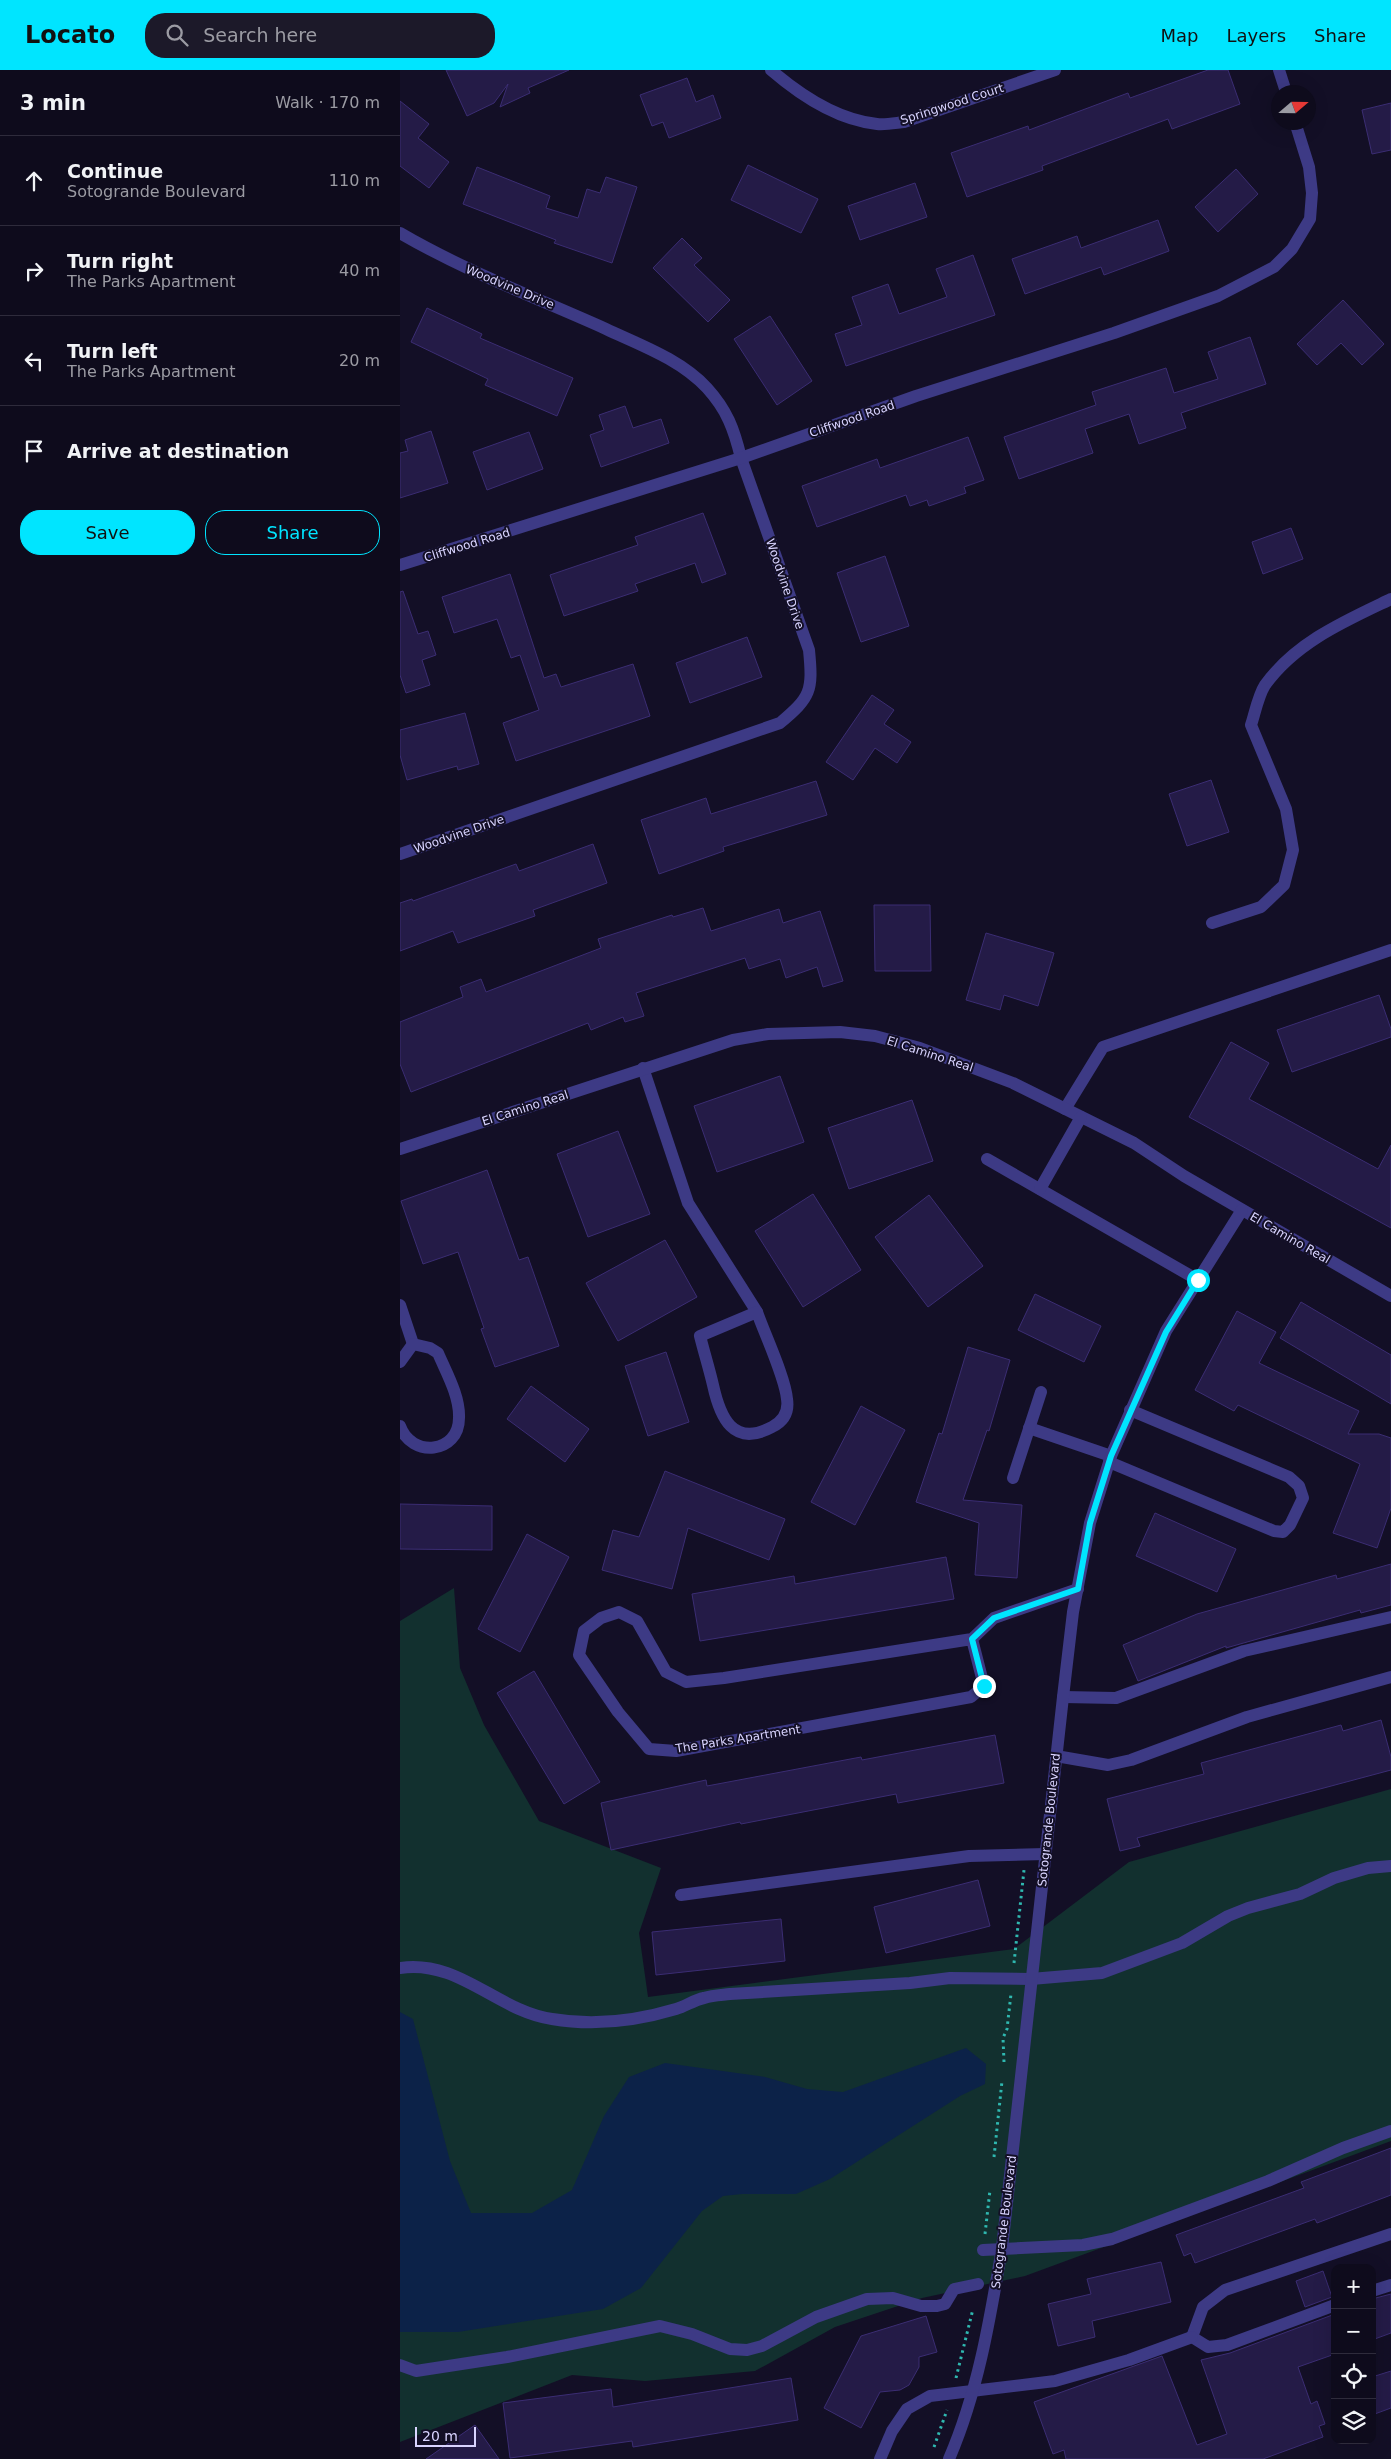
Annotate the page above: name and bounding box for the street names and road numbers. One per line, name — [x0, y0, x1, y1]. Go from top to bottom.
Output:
street label: Springwood Court — [899, 81, 1006, 127]
street label: Woodvine Drive — [464, 262, 556, 312]
street label: Cliffwood Road — [807, 398, 897, 440]
street label: Cliffwood Road — [422, 525, 512, 565]
street label: Woodvine Drive — [763, 537, 807, 631]
street label: Woodvine Drive — [412, 812, 506, 856]
street label: El Camino Real — [885, 1033, 975, 1075]
street label: El Camino Real — [480, 1087, 570, 1129]
street label: El Camino Real — [1247, 1209, 1333, 1267]
street label: The Parks Apartment — [674, 1722, 802, 1756]
street label: Sotogrande Boulevard — [1035, 1753, 1063, 1887]
street label: Sotogrande Boulevard — [989, 2155, 1019, 2289]

